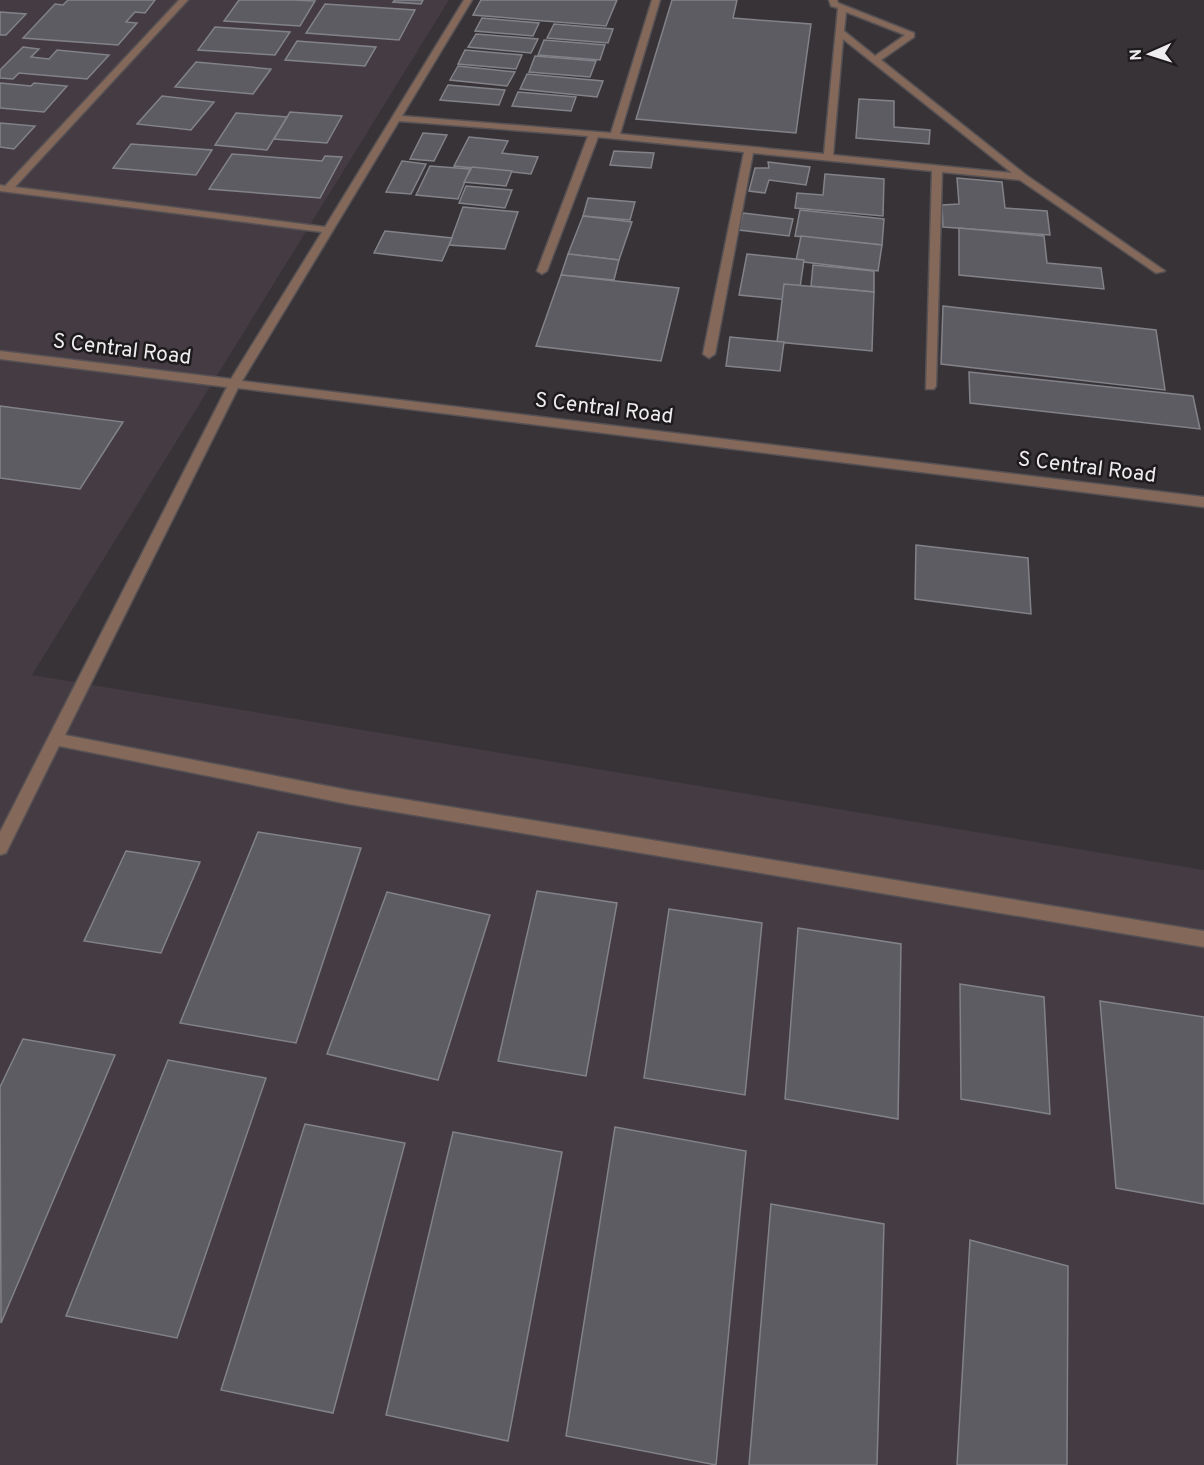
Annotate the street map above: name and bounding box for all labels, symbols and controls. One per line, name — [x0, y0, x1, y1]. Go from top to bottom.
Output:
north arrow — [1120, 24, 1180, 84]
text: N — [1127, 48, 1147, 61]
street label: S Central Road — [51, 328, 193, 372]
street label: S Central Road — [533, 387, 675, 431]
street label: S Central Road — [1016, 446, 1158, 490]

